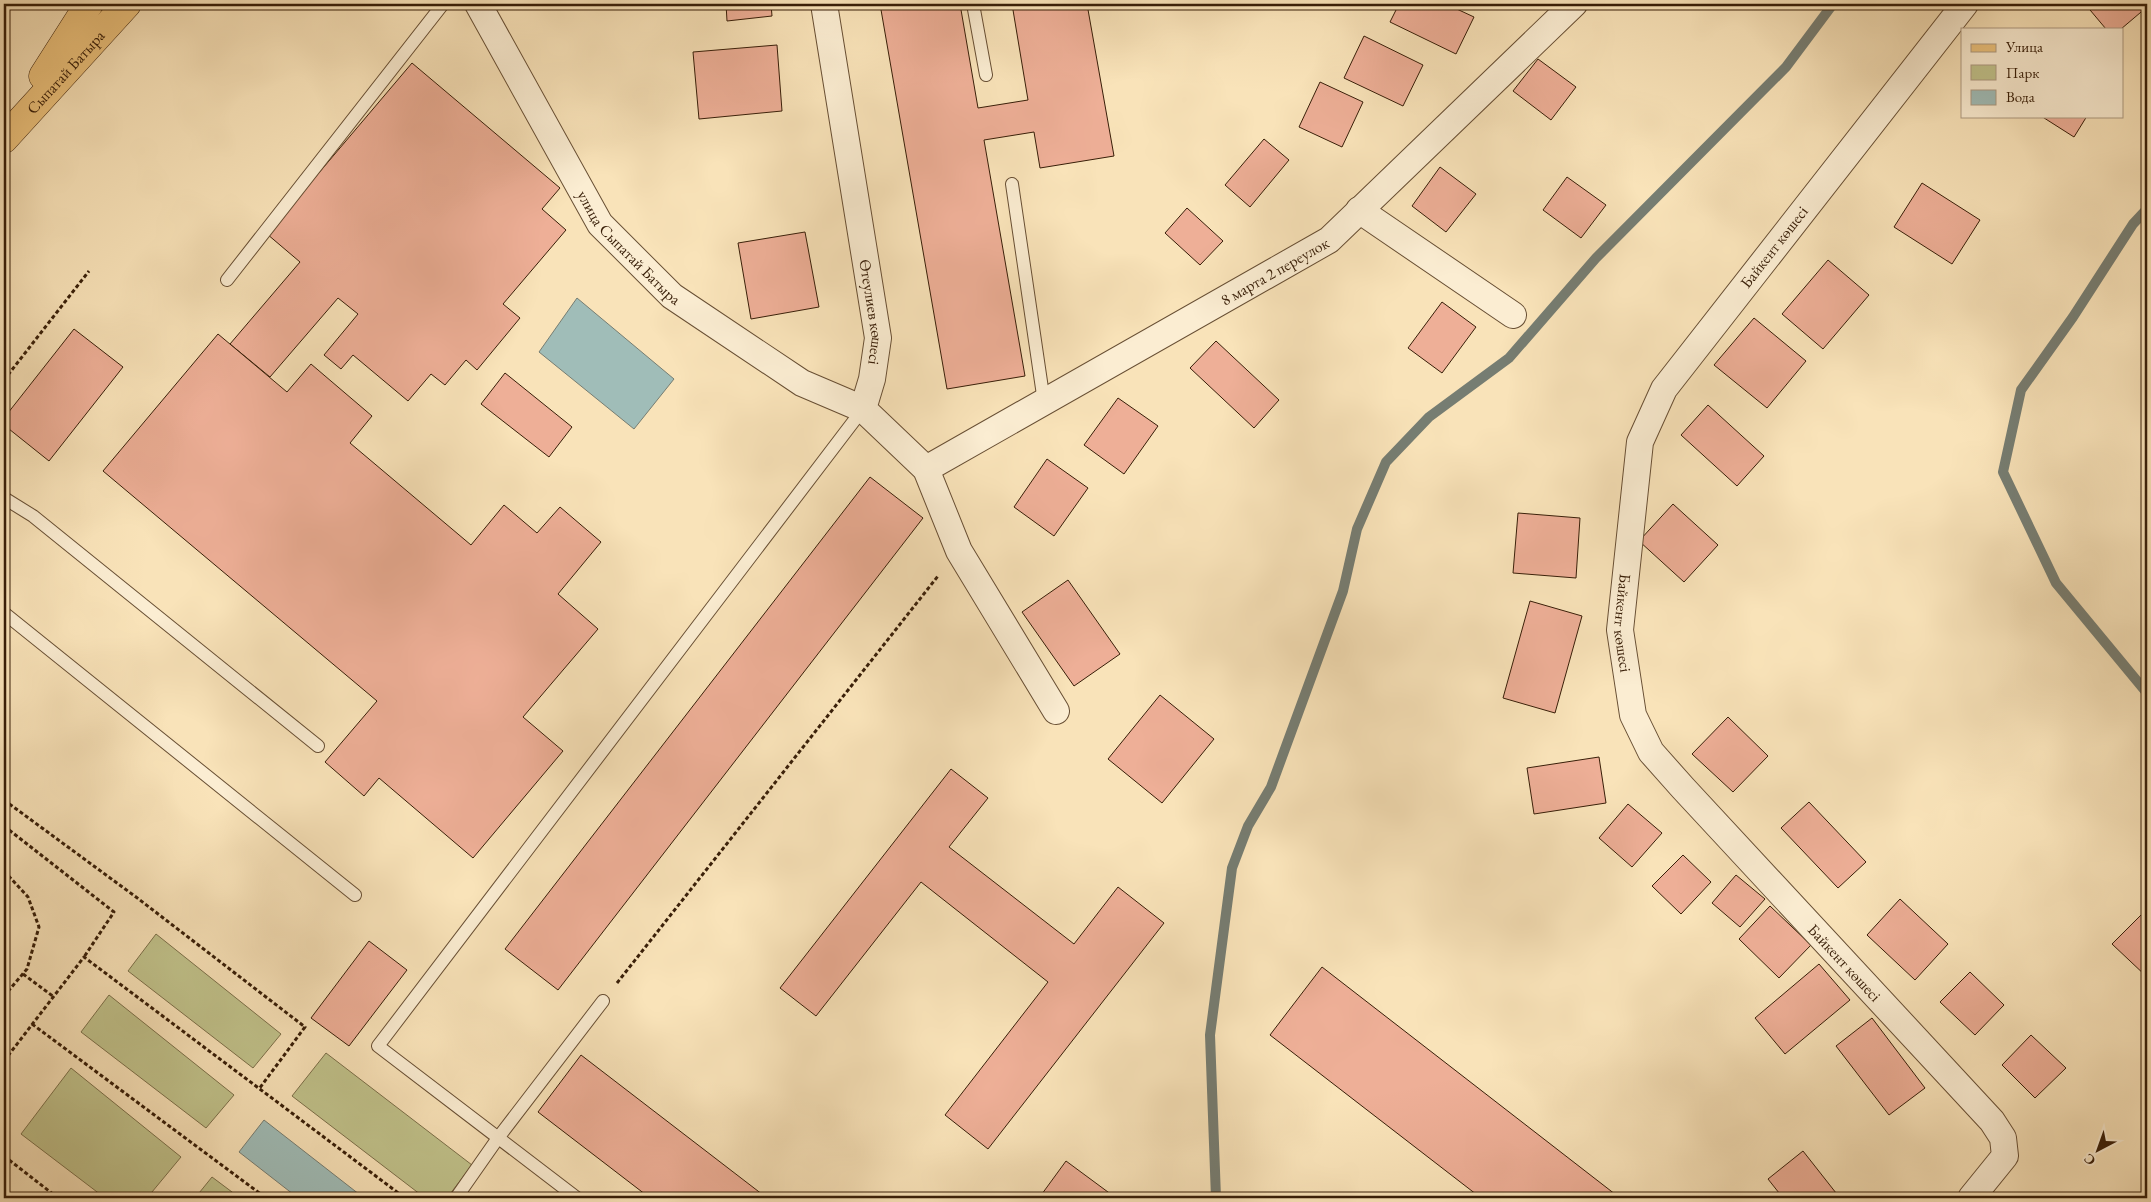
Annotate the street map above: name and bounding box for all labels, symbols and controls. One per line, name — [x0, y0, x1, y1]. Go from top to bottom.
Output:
street label: Сыпатай Батыра — [22, 25, 109, 118]
legend — [1961, 28, 2124, 118]
text: Улица — [2005, 37, 2043, 56]
text: Парк — [2006, 63, 2039, 82]
text: Вода — [2006, 87, 2035, 106]
street label: улица Сыпатай Батыра — [573, 186, 685, 310]
street label: Байкент көшесі — [1735, 202, 1813, 292]
street label: 8 марта 2 переулок — [1217, 232, 1333, 310]
street label: Өтеулиев көшесі — [855, 258, 888, 366]
street label: Байкент көшесі — [1610, 573, 1637, 674]
street label: Байкент көшесі — [1803, 919, 1886, 1006]
north arrow — [2074, 1124, 2124, 1174]
text: С — [2080, 1150, 2099, 1170]

